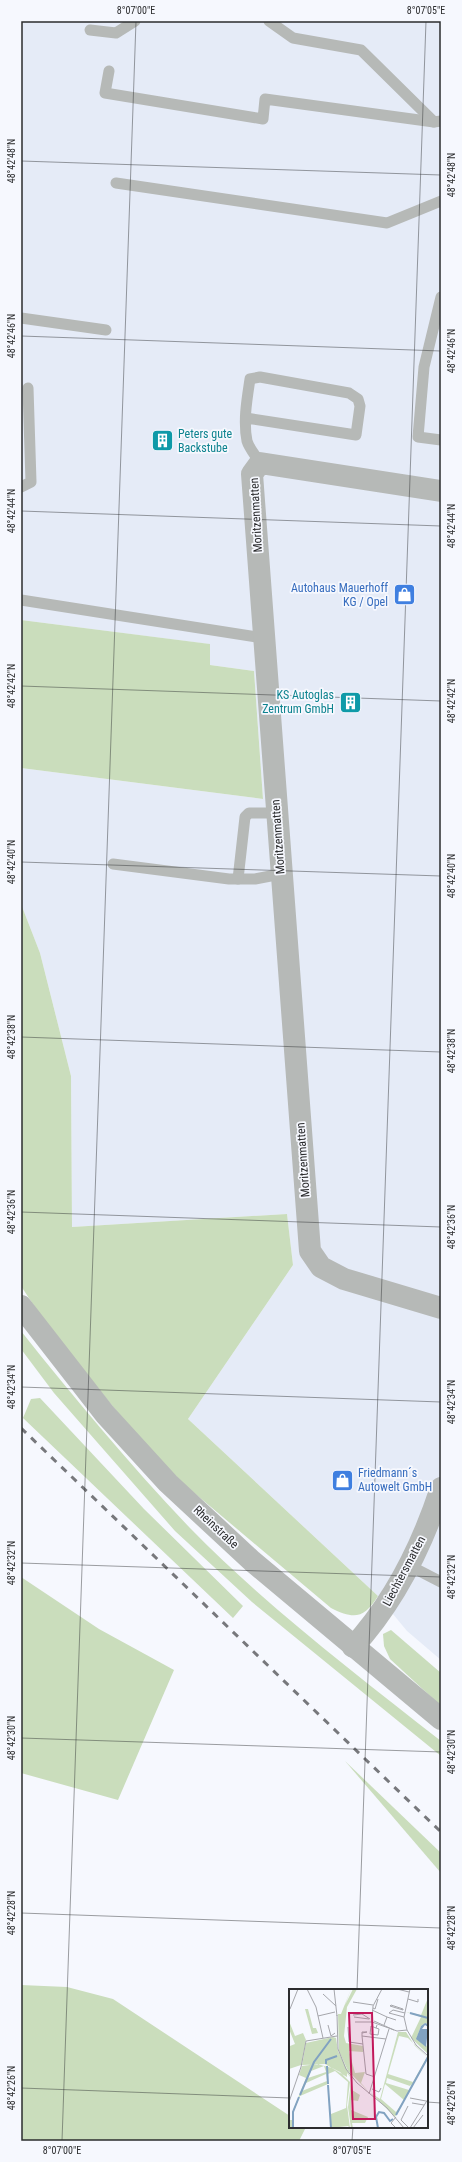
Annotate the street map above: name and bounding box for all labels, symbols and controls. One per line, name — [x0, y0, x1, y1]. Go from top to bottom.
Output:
text: 8°07'00"E — [117, 5, 155, 16]
text: 8°07'05"E — [407, 5, 445, 16]
text: 48°42'48"N — [6, 139, 17, 183]
text: 48°42'48"N — [446, 153, 457, 197]
text: 48°42'46"N — [6, 314, 17, 358]
text: 48°42'46"N — [446, 329, 457, 373]
place label: Peters gute Backstube — [178, 427, 233, 455]
building icon: Peters gute Backstube — [150, 428, 176, 454]
street label: Moritzenmatten — [247, 477, 265, 553]
text: 48°42'44"N — [6, 489, 17, 533]
text: 48°42'44"N — [446, 504, 457, 548]
place label: Autohaus Mauerhoff KG / Opel — [291, 581, 388, 609]
shop icon: Autohaus Mauerhoff KG / Opel — [391, 582, 417, 608]
text: 48°42'42"N — [6, 664, 17, 708]
text: 48°42'42"N — [446, 679, 457, 723]
place label: KS Autoglas Zentrum GmbH — [262, 688, 334, 716]
building icon: KS Autoglas Zentrum GmbH — [337, 689, 363, 715]
street label: Moritzenmatten — [268, 799, 288, 875]
text: 48°42'40"N — [6, 840, 17, 884]
text: 48°42'40"N — [446, 854, 457, 898]
text: 48°42'38"N — [6, 1015, 17, 1059]
text: 48°42'38"N — [446, 1029, 457, 1073]
street label: Moritzenmatten — [293, 1122, 313, 1198]
text: 48°42'36"N — [6, 1190, 17, 1234]
text: 48°42'36"N — [446, 1205, 457, 1249]
text: 48°42'34"N — [6, 1365, 17, 1409]
text: 48°42'34"N — [446, 1380, 457, 1424]
place label: Friedmann´s Autowelt GmbH — [358, 1466, 432, 1494]
shop icon: Friedmann´s Autowelt GmbH — [329, 1467, 355, 1493]
street label: Rheinstraße — [191, 1503, 242, 1552]
street label: Liechtersmatten — [380, 1534, 428, 1608]
text: 48°42'32"N — [6, 1541, 17, 1585]
text: 48°42'32"N — [446, 1555, 457, 1599]
text: 48°42'30"N — [6, 1716, 17, 1760]
text: 48°42'30"N — [446, 1730, 457, 1774]
text: 48°42'28"N — [6, 1891, 17, 1935]
text: 48°42'28"N — [446, 1906, 457, 1950]
inset map — [289, 1989, 428, 2128]
text: 48°42'26"N — [6, 2066, 17, 2110]
text: 48°42'26"N — [446, 2081, 457, 2125]
text: 8°07'00"E — [43, 2145, 81, 2156]
text: 8°07'05"E — [333, 2145, 371, 2156]

